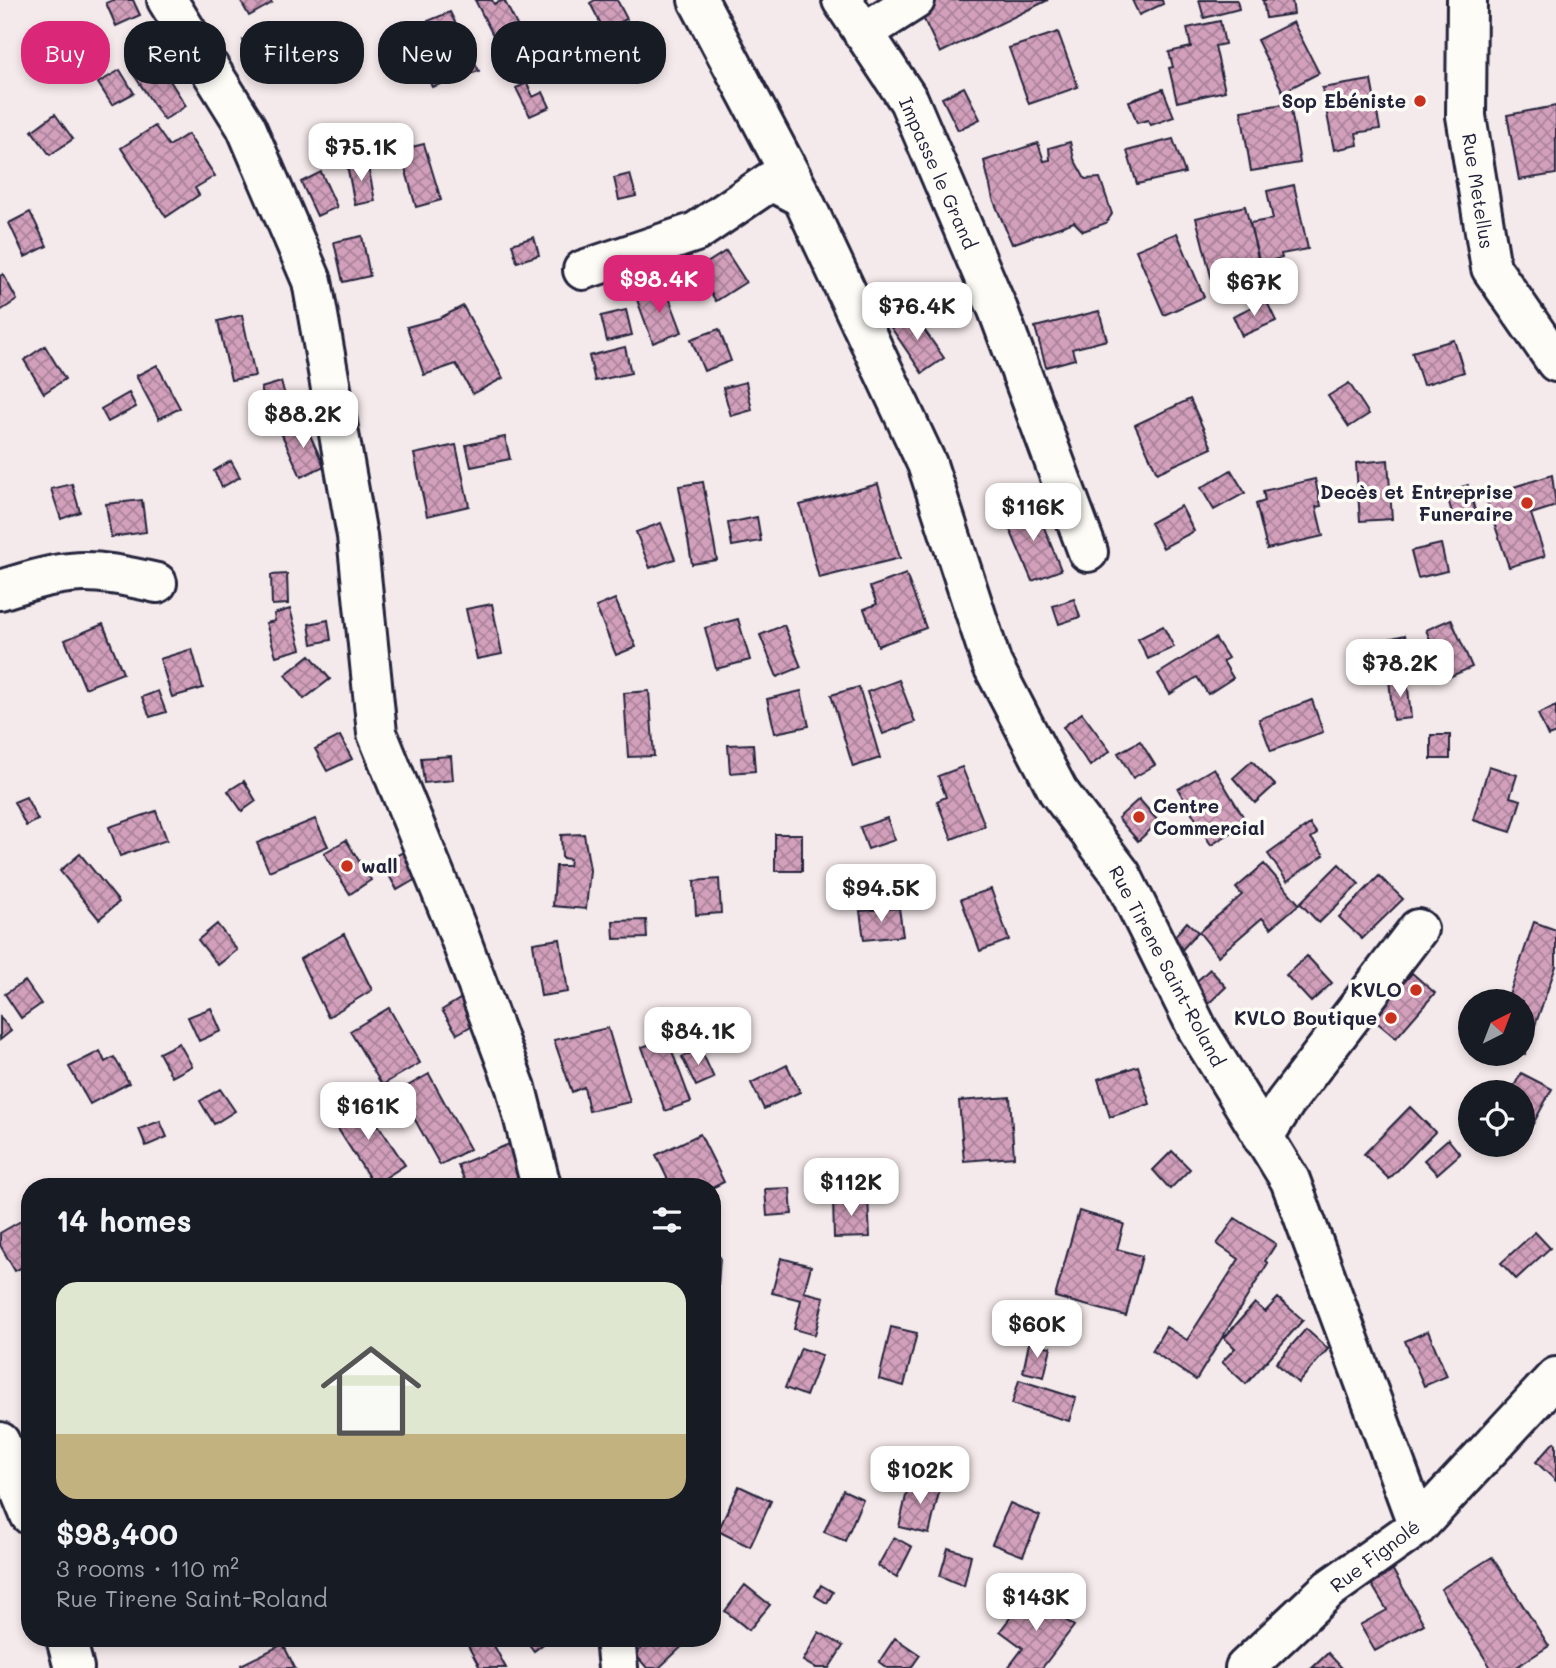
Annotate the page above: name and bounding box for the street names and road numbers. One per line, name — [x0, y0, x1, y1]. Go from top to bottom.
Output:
street label: Impasse le Grand — [894, 93, 983, 253]
street label: Rue Metellus — [1457, 131, 1500, 250]
street label: Rue Tirene Saint-Roland — [1104, 861, 1231, 1071]
street label: Rue Fignolé — [1325, 1514, 1425, 1598]

